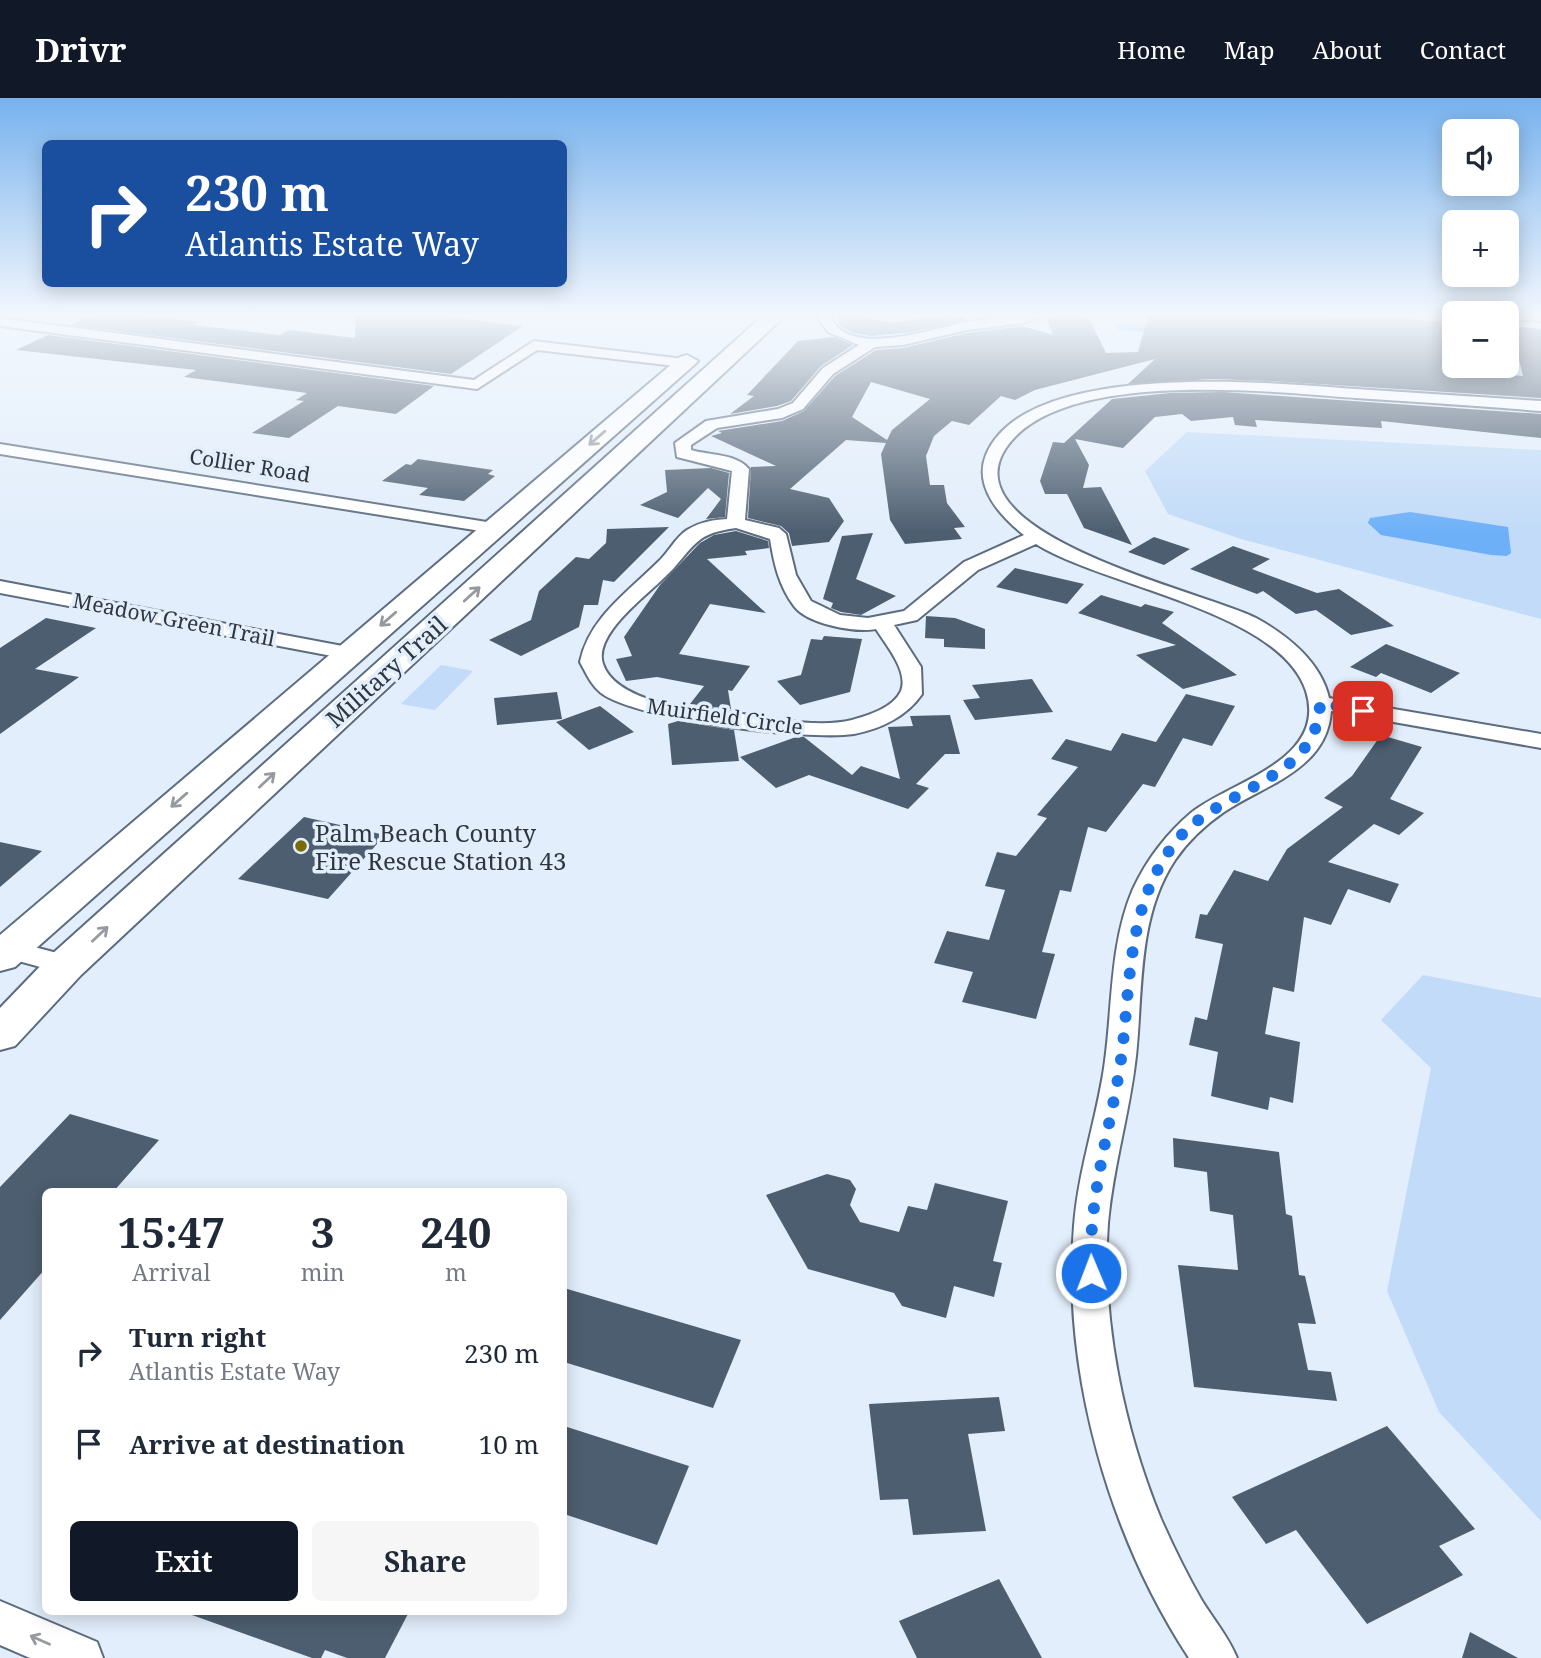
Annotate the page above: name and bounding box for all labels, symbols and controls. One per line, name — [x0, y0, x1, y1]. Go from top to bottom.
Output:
text: Drivr — [35, 27, 126, 72]
text: Home — [1117, 33, 1186, 66]
text: Map — [1224, 33, 1275, 66]
text: About — [1313, 33, 1382, 66]
text: Contact — [1420, 33, 1506, 66]
map controls — [1442, 119, 1519, 378]
button: sound — [1442, 119, 1519, 196]
text: 230 m — [185, 159, 329, 225]
icon: right — [70, 168, 161, 259]
button: + — [1442, 210, 1519, 287]
text: Atlantis Estate Way — [185, 222, 479, 265]
button: − — [1442, 301, 1519, 378]
one-way arrow — [588, 430, 606, 446]
street label: Collier Road — [188, 442, 313, 488]
street label: Meadow Green Trail — [71, 586, 278, 652]
one-way arrow — [462, 586, 480, 602]
street label: Military Trail — [318, 607, 454, 734]
one-way arrow — [379, 611, 397, 627]
pin — [1333, 681, 1393, 741]
street label: Muirfield Circle — [645, 691, 805, 741]
icon: arrive — [1344, 692, 1382, 730]
one-way arrow — [258, 772, 276, 788]
one-way arrow — [170, 792, 188, 808]
place label: Palm Beach County Fire Rescue Station 43 — [315, 816, 566, 877]
marker: Palm Beach County Fire Rescue Station 43 — [293, 838, 309, 854]
one-way arrow — [91, 926, 108, 943]
text: 15:47 — [118, 1203, 225, 1260]
text: 3 — [311, 1203, 335, 1260]
text: 240 — [420, 1203, 491, 1260]
position arrow — [1054, 1236, 1128, 1310]
text: Arrival — [132, 1256, 211, 1288]
text: min — [301, 1256, 345, 1288]
text: m — [445, 1256, 467, 1288]
text: Turn right — [129, 1319, 266, 1355]
icon: right — [70, 1334, 108, 1372]
text: 230 m — [464, 1335, 539, 1371]
text: Atlantis Estate Way — [129, 1355, 340, 1387]
icon: arrive — [70, 1425, 108, 1463]
text: Arrive at destination — [129, 1426, 405, 1462]
text: 10 m — [479, 1426, 539, 1462]
button: Exit — [70, 1521, 298, 1601]
button: Share — [312, 1521, 539, 1601]
one-way arrow — [30, 1633, 51, 1646]

